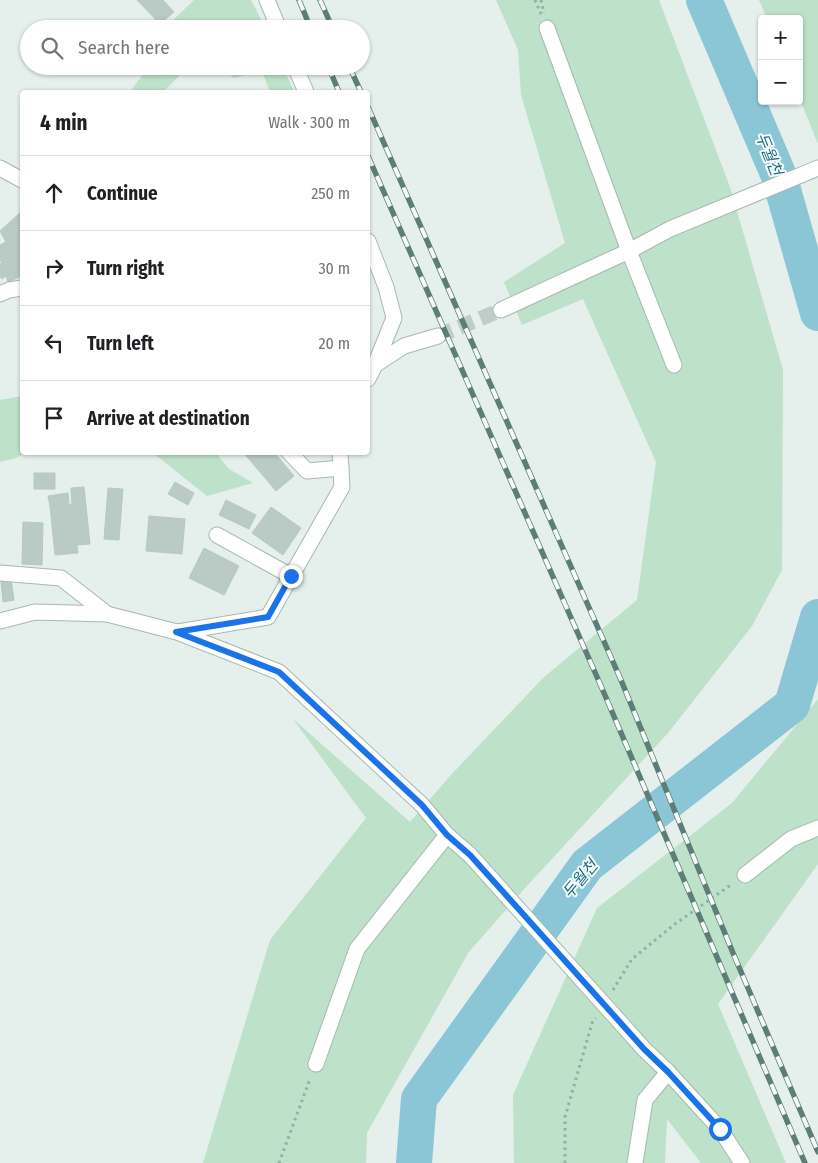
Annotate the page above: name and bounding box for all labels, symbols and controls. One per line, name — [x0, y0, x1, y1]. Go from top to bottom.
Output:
map controls — [758, 15, 803, 105]
button: + — [758, 15, 803, 60]
search box — [20, 20, 370, 75]
icon: search — [38, 34, 66, 62]
text: Search here — [78, 36, 170, 59]
button: − — [758, 60, 803, 105]
text: 4 min — [40, 110, 88, 136]
text: Walk · 300 m — [268, 113, 350, 132]
water label: 두월천 — [752, 130, 787, 180]
icon: ahead — [40, 179, 68, 207]
text: Continue — [87, 182, 158, 205]
text: 250 m — [311, 184, 350, 203]
icon: right — [40, 254, 68, 282]
text: Turn right — [87, 257, 164, 280]
text: 30 m — [318, 259, 350, 278]
icon: left — [40, 329, 68, 357]
text: Turn left — [87, 332, 154, 355]
text: 20 m — [319, 334, 350, 353]
icon: arrive — [40, 404, 68, 432]
text: Arrive at destination — [87, 407, 250, 430]
route end — [280, 565, 303, 588]
water label: 두월천 — [559, 854, 603, 902]
route start — [709, 1118, 732, 1141]

